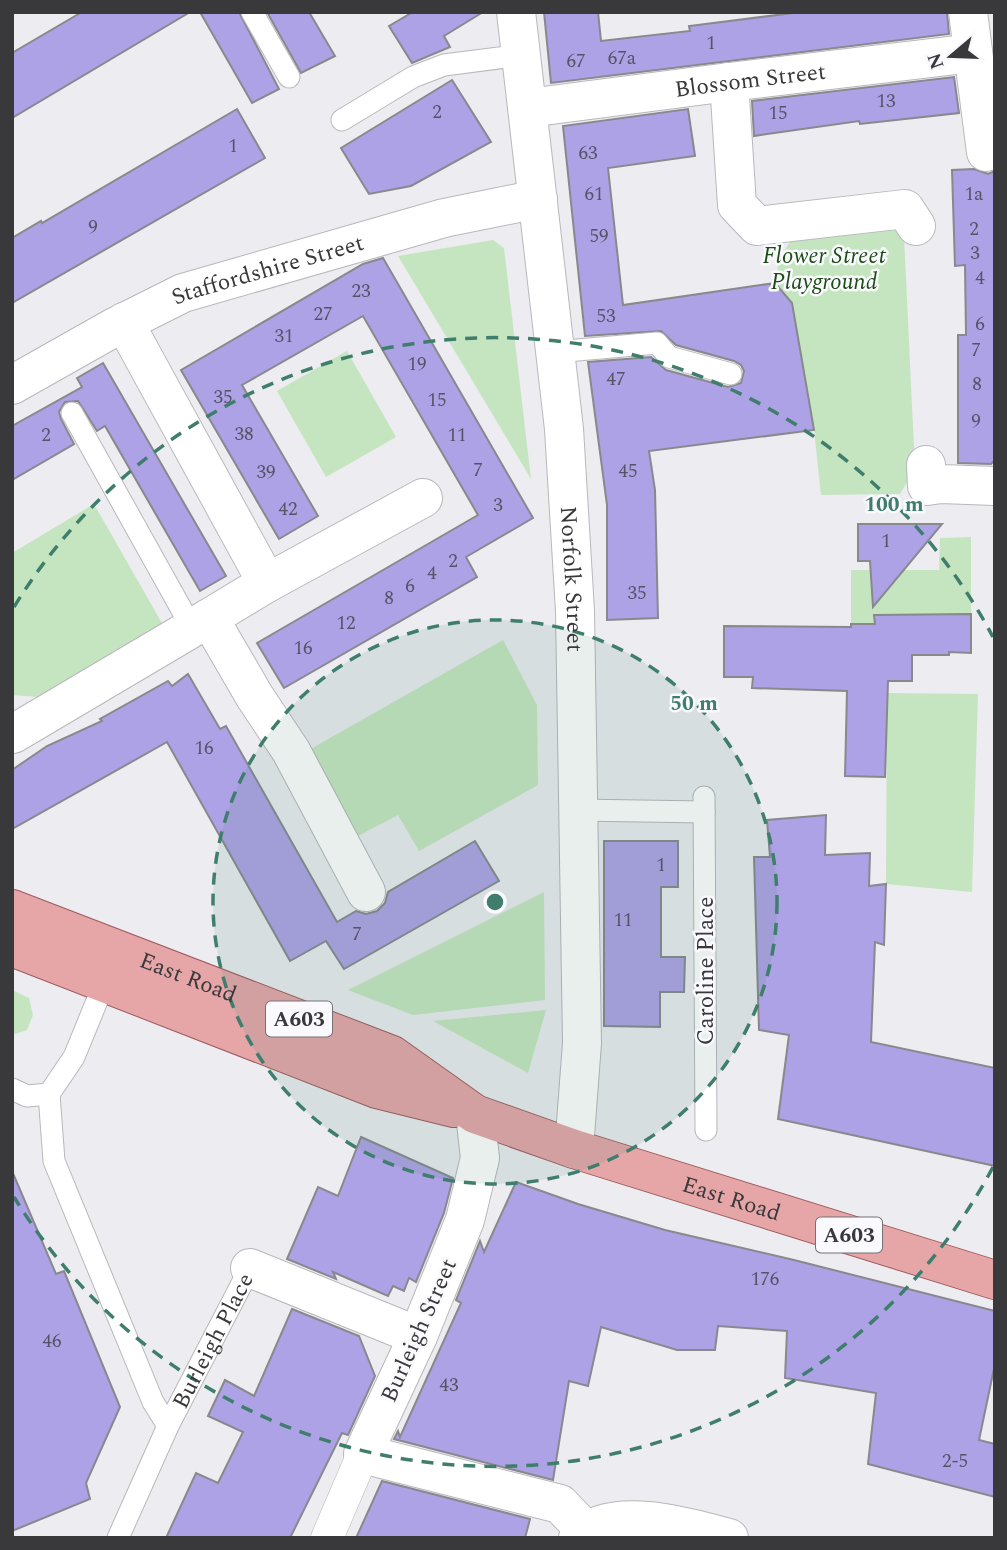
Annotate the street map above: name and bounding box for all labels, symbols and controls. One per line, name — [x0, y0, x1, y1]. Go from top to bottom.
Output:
north arrow — [916, 21, 986, 91]
house number: 1 — [706, 29, 716, 58]
house number: 67a — [608, 44, 637, 73]
house number: 67 — [566, 47, 586, 76]
text: N — [920, 49, 953, 73]
street label: Blossom Street — [673, 55, 828, 108]
house number: 13 — [876, 87, 896, 116]
house number: 2 — [432, 98, 442, 127]
house number: 15 — [768, 99, 788, 128]
house number: 1 — [228, 132, 238, 161]
house number: 63 — [578, 139, 598, 168]
house number: 61 — [584, 180, 604, 209]
house number: 1a — [965, 180, 984, 209]
house number: 9 — [88, 213, 98, 242]
house number: 2 — [969, 215, 979, 244]
house number: 59 — [589, 222, 609, 251]
street label: Staffordshire Street — [166, 226, 368, 315]
park label: Flower Street Playground — [762, 239, 886, 300]
house number: 3 — [970, 239, 980, 268]
house number: 4 — [975, 264, 985, 293]
house number: 23 — [351, 277, 371, 306]
house number: 27 — [313, 300, 333, 329]
house number: 53 — [596, 302, 616, 331]
house number: 6 — [975, 310, 985, 339]
house number: 31 — [274, 322, 294, 351]
house number: 7 — [971, 336, 981, 365]
house number: 19 — [407, 350, 427, 379]
house number: 47 — [606, 365, 626, 394]
house number: 8 — [972, 370, 982, 399]
house number: 35 — [213, 383, 233, 412]
house number: 15 — [427, 386, 447, 415]
house number: 9 — [971, 407, 981, 436]
house number: 38 — [234, 420, 254, 449]
house number: 2 — [41, 421, 51, 450]
house number: 11 — [447, 421, 467, 450]
house number: 7 — [473, 456, 483, 485]
house number: 45 — [618, 457, 638, 486]
house number: 39 — [256, 458, 276, 487]
text: 100 m — [864, 489, 924, 521]
house number: 3 — [493, 491, 503, 520]
house number: 42 — [278, 495, 298, 524]
street label: Norfolk Street — [550, 505, 592, 652]
house number: 1 — [881, 527, 891, 556]
house number: 2 — [448, 547, 458, 576]
house number: 4 — [427, 559, 437, 588]
house number: 6 — [405, 572, 415, 601]
house number: 35 — [627, 579, 647, 608]
house number: 8 — [384, 584, 394, 613]
house number: 12 — [336, 609, 356, 638]
house number: 16 — [293, 634, 313, 663]
text: 50 m — [670, 688, 718, 720]
house number: 16 — [194, 734, 214, 763]
house number: 1 — [656, 851, 666, 880]
centre of rings — [483, 890, 507, 914]
street label: Caroline Place — [689, 897, 724, 1045]
house number: 11 — [613, 906, 633, 935]
house number: 7 — [352, 920, 362, 949]
street label: East Road — [134, 944, 242, 1013]
road number: A603 — [266, 1002, 332, 1036]
street label: East Road — [677, 1168, 785, 1231]
road number: A603 — [816, 1218, 882, 1252]
street label: Burleigh Street — [372, 1253, 467, 1408]
house number: 176 — [751, 1265, 779, 1294]
street label: Burleigh Place — [164, 1267, 263, 1415]
house number: 46 — [42, 1327, 62, 1356]
house number: 43 — [439, 1371, 459, 1400]
house number: 2-5 — [942, 1447, 968, 1476]

